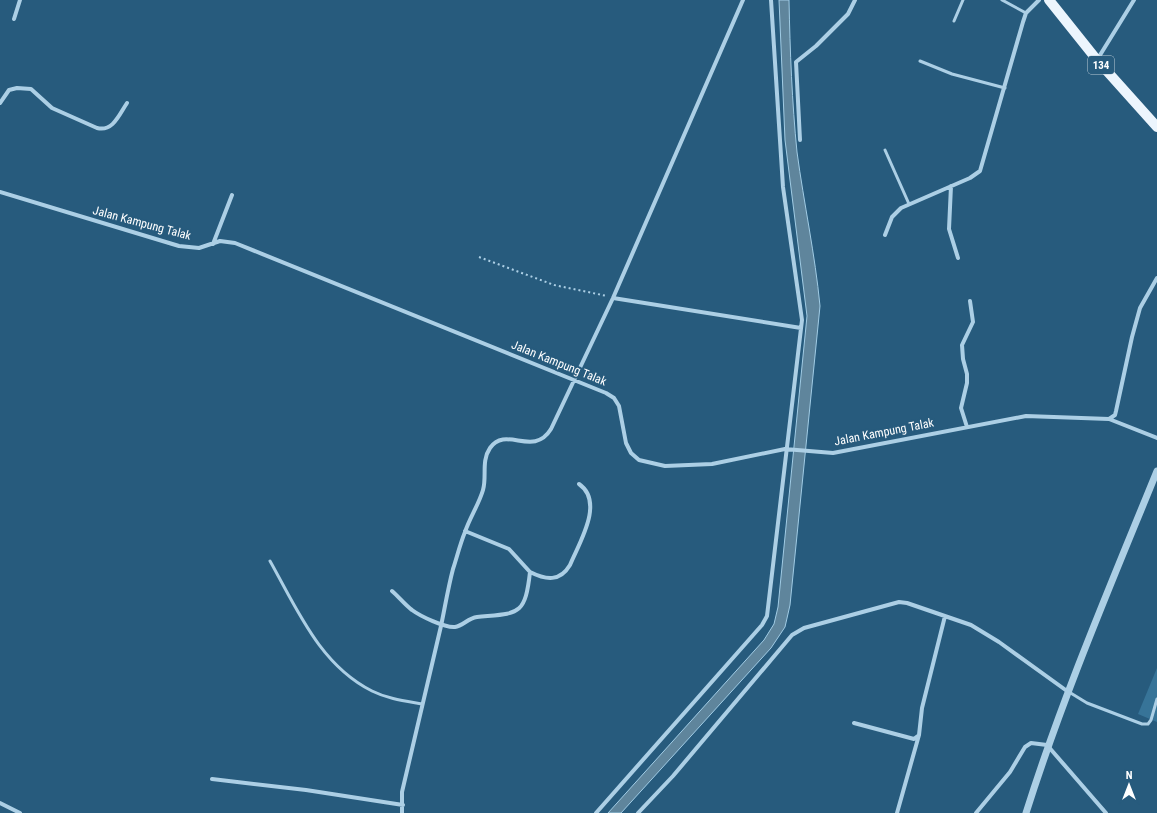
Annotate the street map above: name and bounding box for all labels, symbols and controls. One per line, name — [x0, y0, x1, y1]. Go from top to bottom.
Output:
road number: 134 — [1088, 56, 1114, 74]
street label: Jalan Kampung Talak — [91, 203, 193, 243]
street label: Jalan Kampung Talak — [509, 338, 609, 389]
street label: Jalan Kampung Talak — [833, 415, 936, 449]
north arrow — [1109, 765, 1149, 805]
text: N — [1126, 769, 1133, 782]

